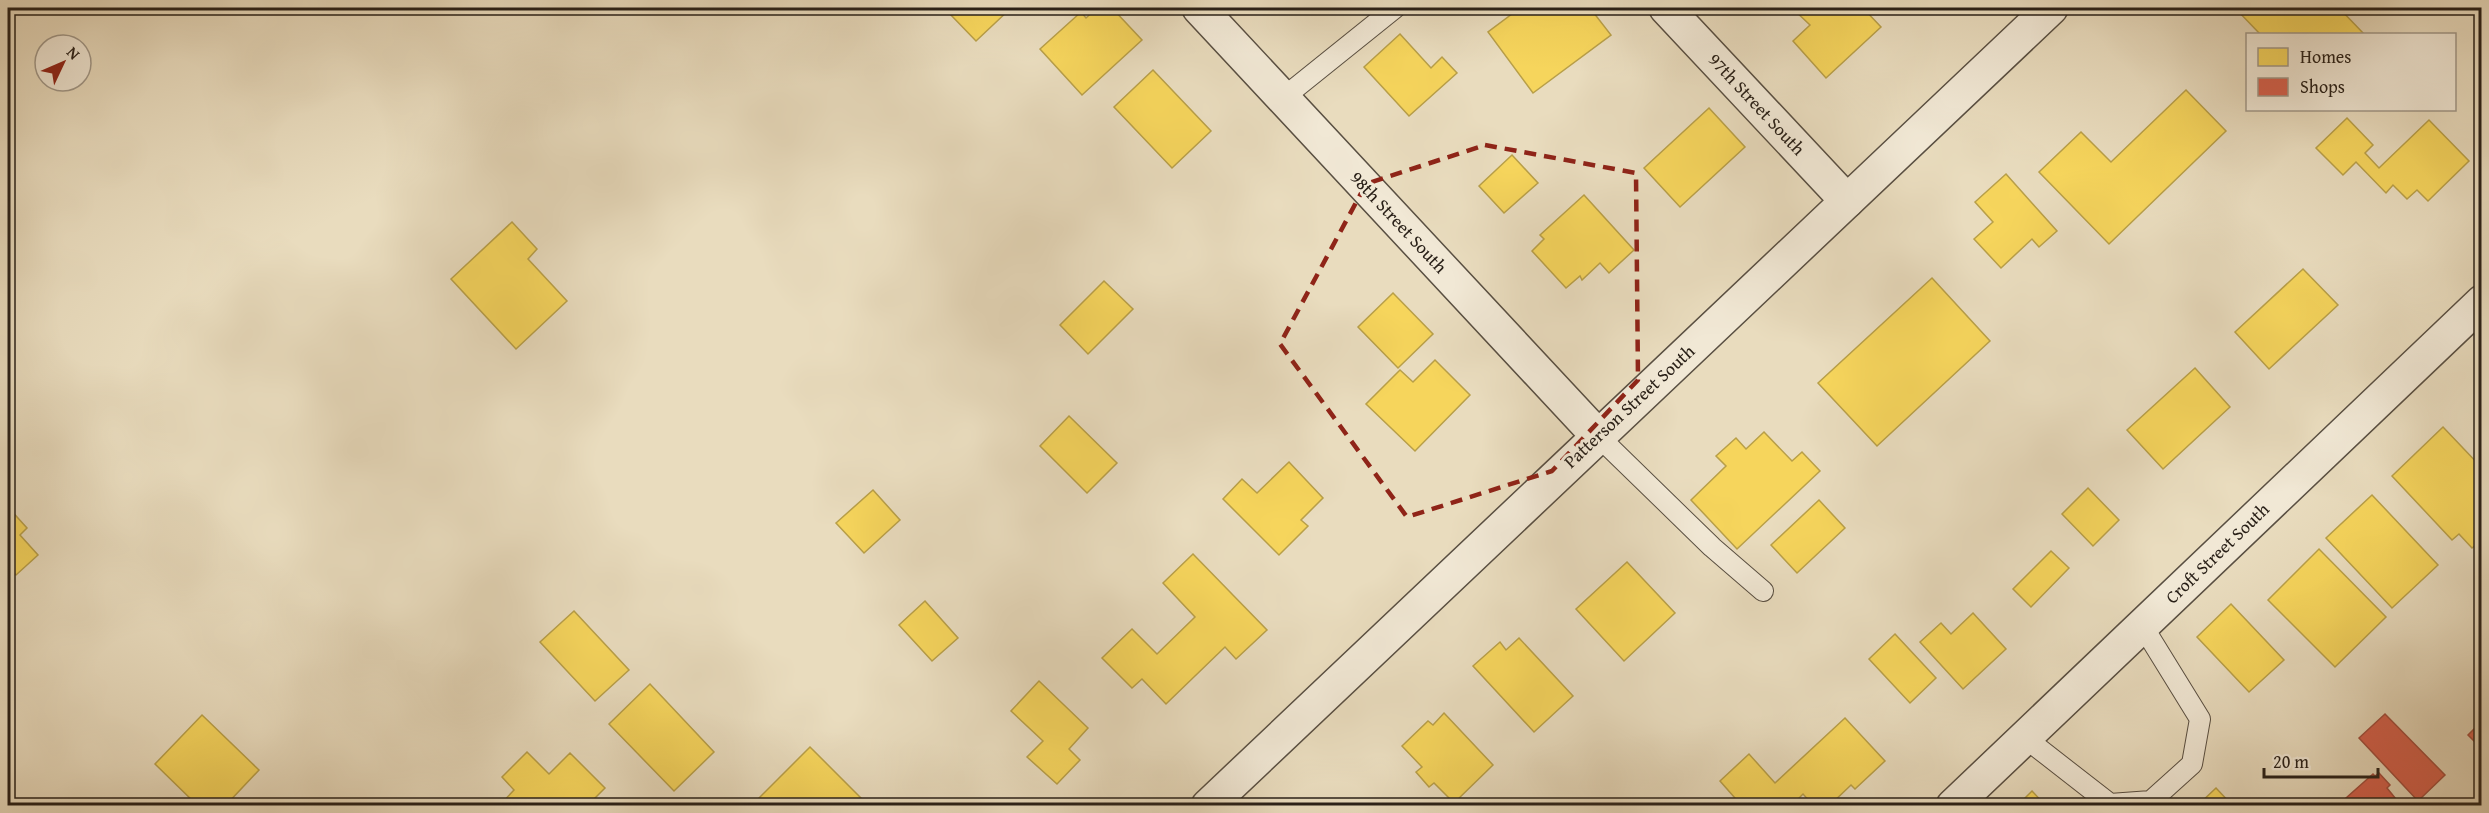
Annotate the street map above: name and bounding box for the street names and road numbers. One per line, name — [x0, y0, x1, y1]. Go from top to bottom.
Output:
street label: 97th Street South — [1702, 47, 1812, 161]
street label: 98th Street South — [1344, 165, 1454, 279]
street label: Patterson Street South — [1557, 338, 1701, 474]
street label: Croft Street South — [2159, 496, 2275, 610]

